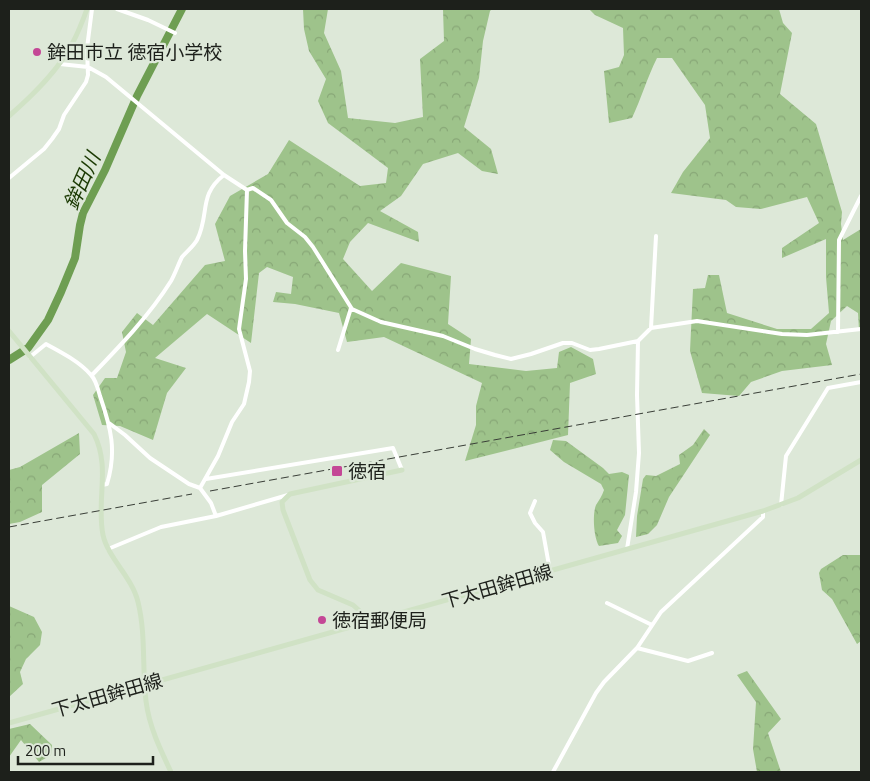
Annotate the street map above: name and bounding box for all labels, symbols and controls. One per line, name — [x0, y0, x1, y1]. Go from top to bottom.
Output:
place label: 鉾田市立 徳宿小学校 — [47, 37, 222, 66]
marker: 鉾田市立 徳宿小学校 — [31, 46, 43, 58]
water label: 鉾田川 — [55, 145, 109, 215]
place label: 徳宿 — [348, 456, 386, 485]
marker: 徳宿 — [330, 464, 344, 478]
street label: 下太田鉾田線 — [438, 556, 556, 615]
place label: 徳宿郵便局 — [332, 605, 427, 634]
marker: 徳宿郵便局 — [316, 614, 328, 626]
street label: 下太田鉾田線 — [48, 665, 166, 724]
scale bar — [18, 734, 152, 766]
text: 200 m — [25, 739, 66, 762]

